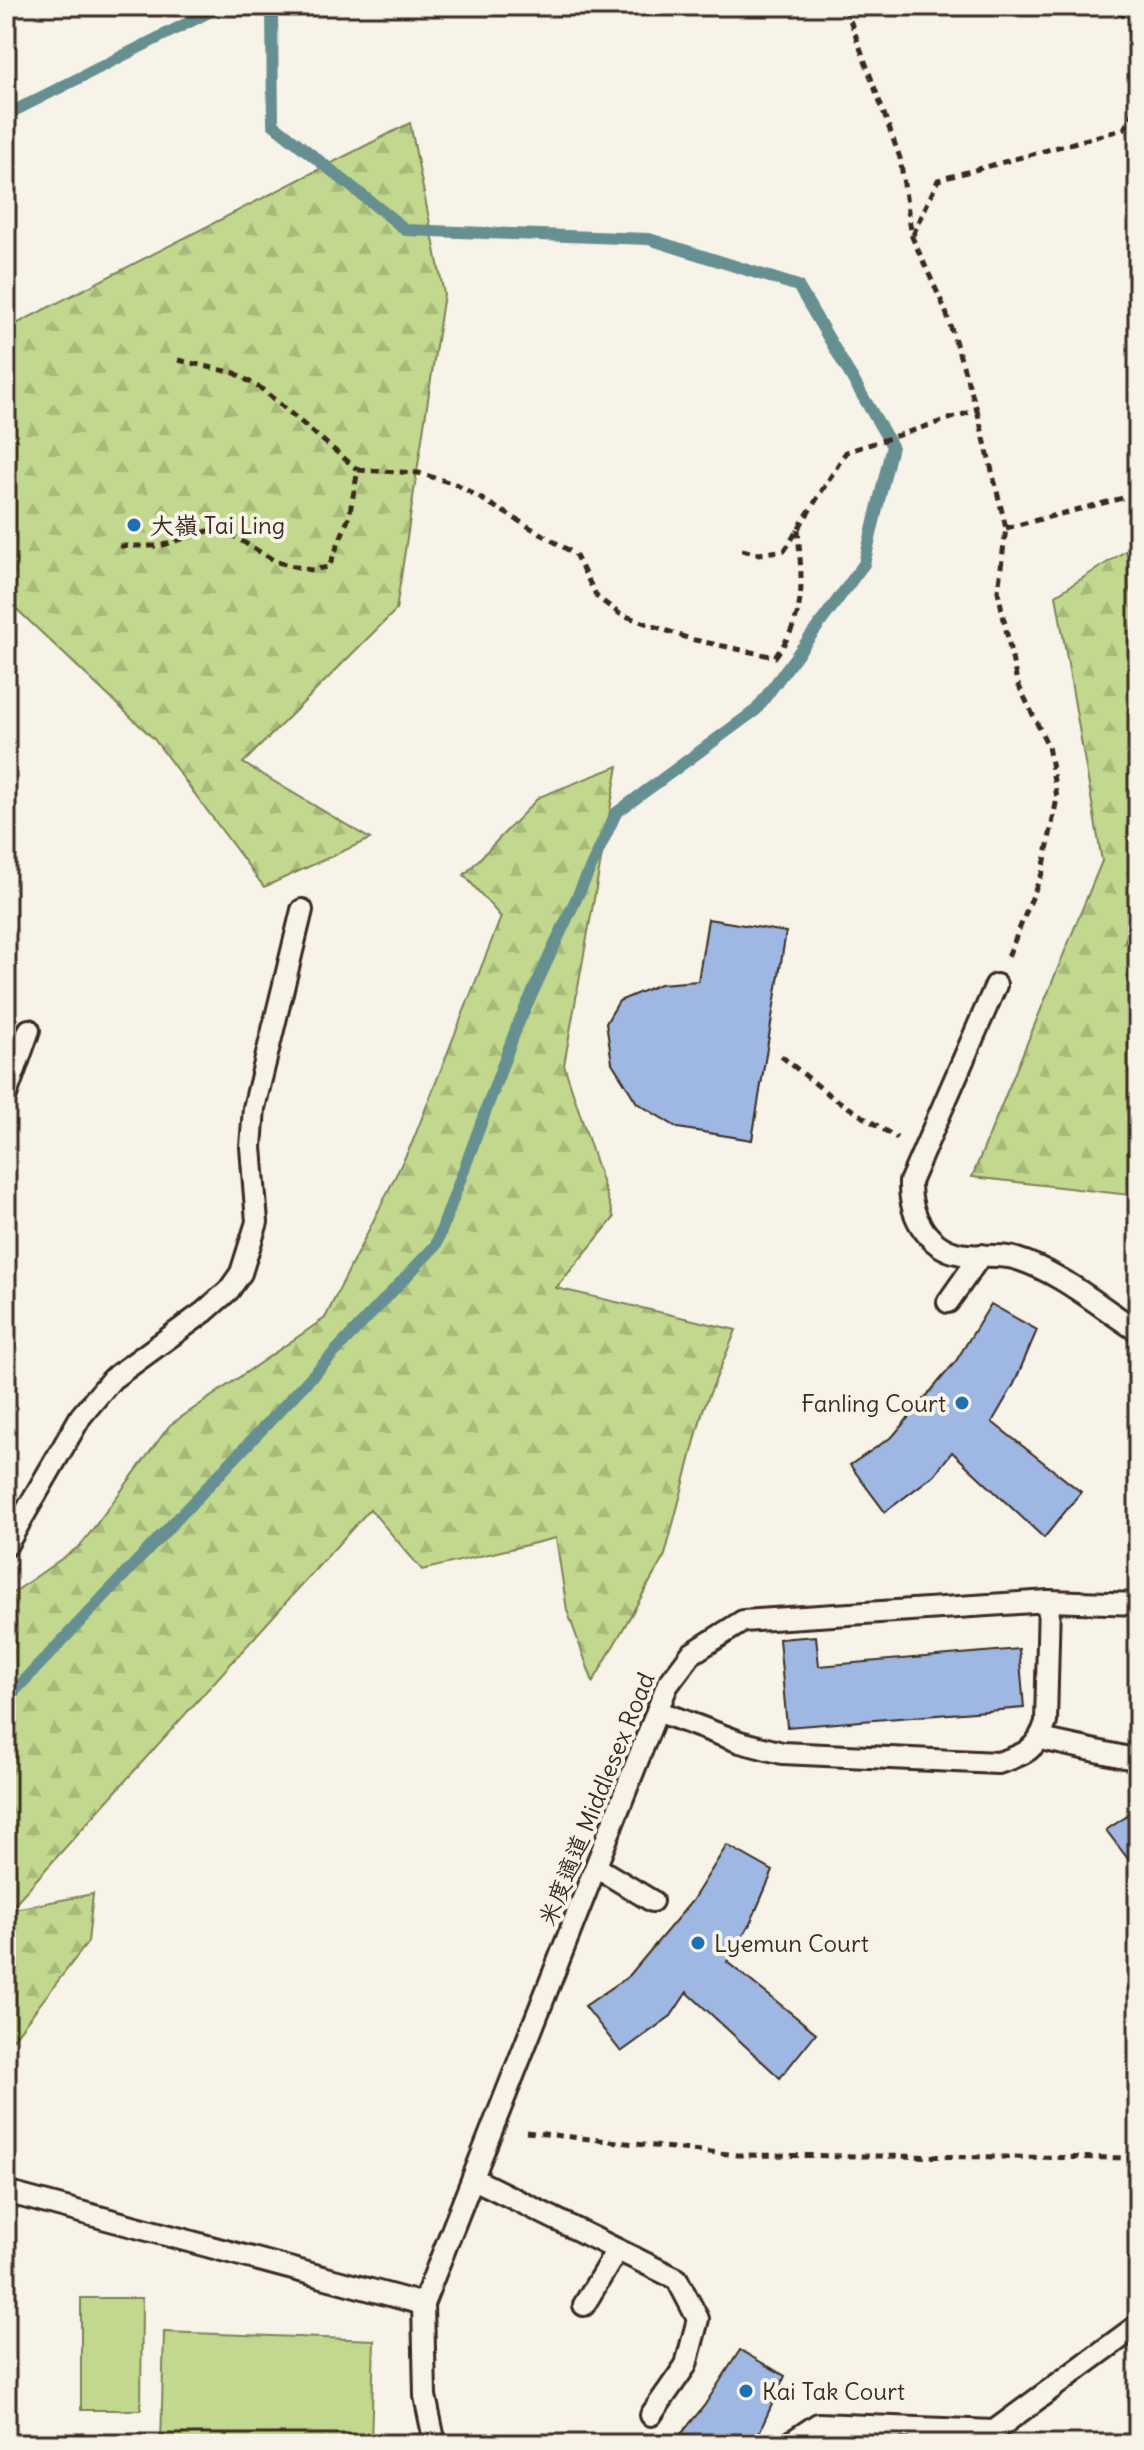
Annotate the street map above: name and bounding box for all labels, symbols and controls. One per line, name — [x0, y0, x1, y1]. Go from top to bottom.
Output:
place label: 大嶺 Tai Ling — [150, 510, 285, 540]
marker: 大嶺 Tai Ling — [125, 516, 143, 534]
place label: Fanling Court — [801, 1388, 946, 1418]
marker: Fanling Court — [953, 1394, 971, 1412]
street label: 米度適道 Middlesex Road — [531, 1668, 661, 1930]
place label: Lyemun Court — [714, 1928, 869, 1958]
marker: Lyemun Court — [689, 1934, 707, 1952]
place label: Kai Tak Court — [762, 2376, 905, 2406]
marker: Kai Tak Court — [737, 2382, 755, 2400]

